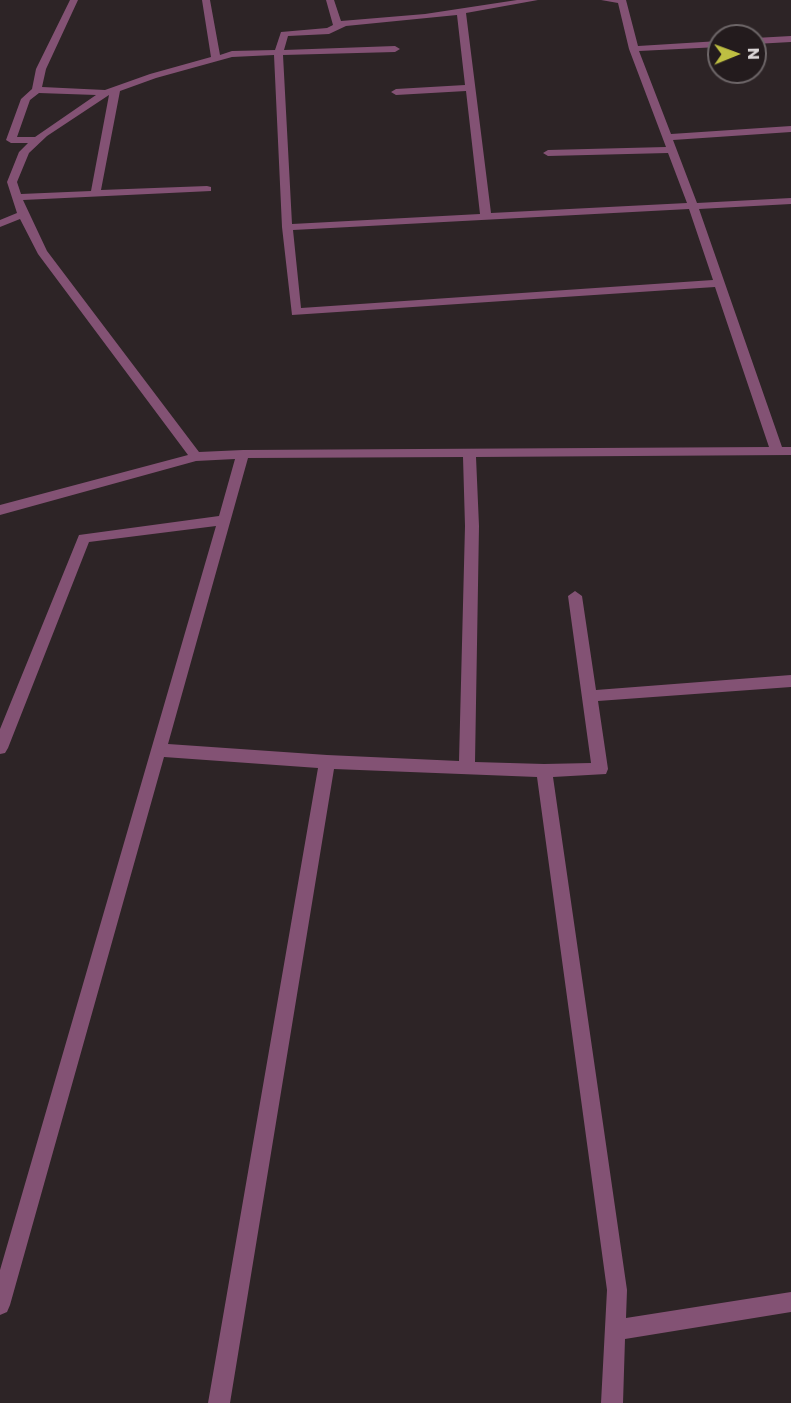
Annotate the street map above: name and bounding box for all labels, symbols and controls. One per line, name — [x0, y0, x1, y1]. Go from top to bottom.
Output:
north arrow — [707, 24, 767, 84]
text: N — [742, 47, 765, 60]

